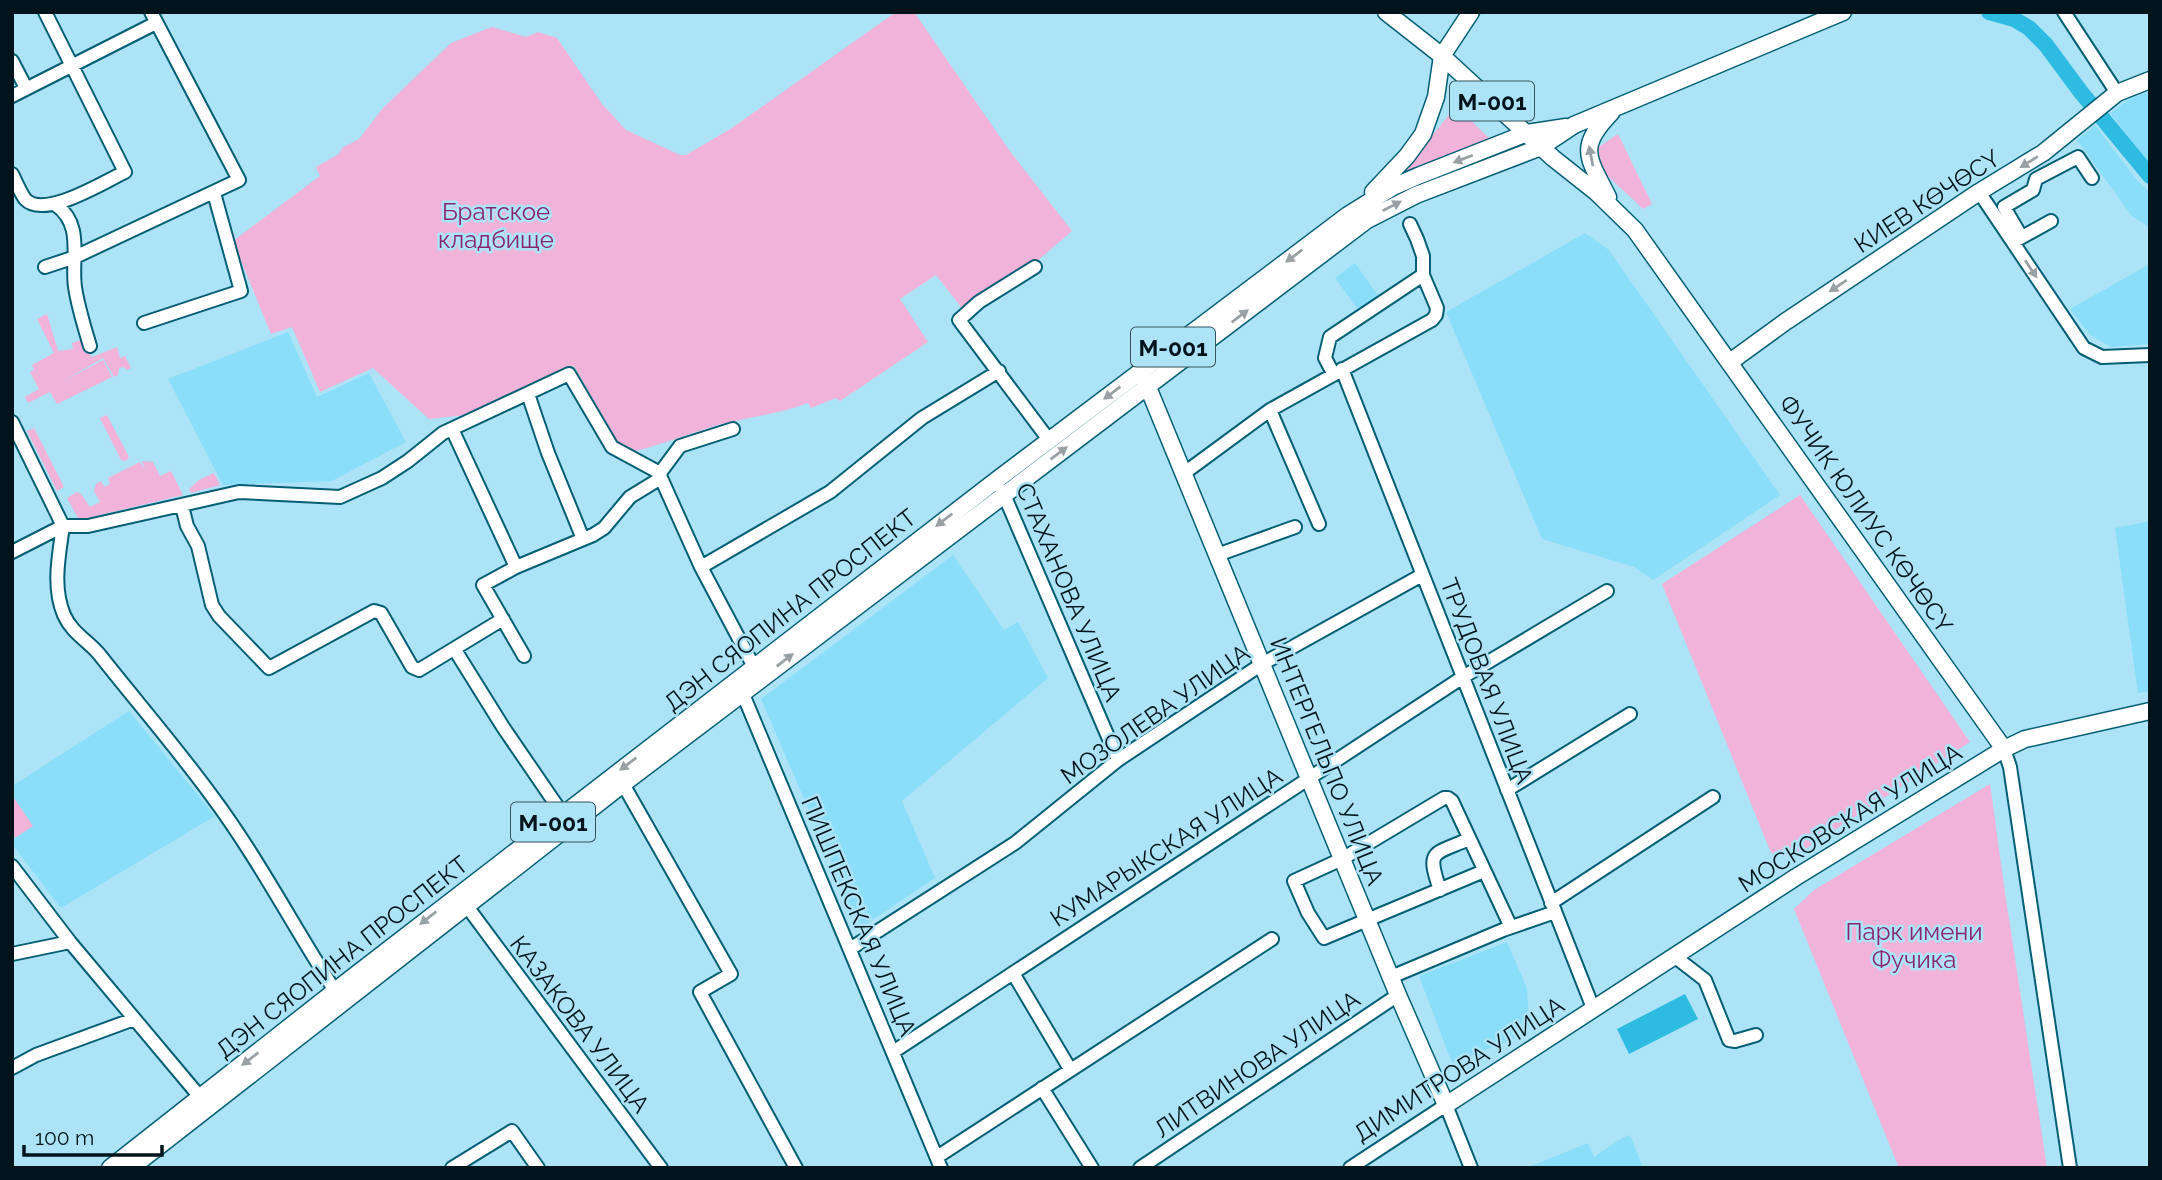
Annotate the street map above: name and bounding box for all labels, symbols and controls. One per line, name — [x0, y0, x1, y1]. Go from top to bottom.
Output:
road number: М-001 — [1450, 82, 1534, 120]
street label: КИЕВ КӨЧӨСҮ — [1849, 143, 2006, 259]
one-way arrow — [1585, 145, 1596, 167]
one-way arrow — [1453, 153, 1474, 164]
one-way arrow — [2019, 156, 2038, 168]
park label: Братское кладбище — [438, 197, 554, 254]
one-way arrow — [1382, 201, 1402, 212]
one-way arrow — [1285, 249, 1303, 264]
one-way arrow — [2024, 260, 2038, 278]
one-way arrow — [1829, 279, 1847, 293]
one-way arrow — [1231, 310, 1249, 324]
road number: M-001 — [1131, 328, 1215, 366]
one-way arrow — [1103, 386, 1121, 400]
street label: ФУЧИК ЮЛИУС КӨЧӨСҮ — [1773, 390, 1959, 639]
one-way arrow — [1049, 446, 1067, 461]
street label: СТАХАНОВА УЛИЦА — [1010, 478, 1128, 706]
street label: ДЭН СЯОПИНА ПРОСПЕКТ — [658, 502, 922, 717]
one-way arrow — [935, 513, 953, 528]
street label: ТРУДОВАЯ УЛИЦА — [1434, 574, 1540, 788]
street label: ИНТЕРГЕЛЬПО УЛИЦА — [1264, 633, 1390, 889]
street label: МОЗОЛЕВА УЛИЦА — [1055, 638, 1255, 790]
one-way arrow — [776, 653, 794, 667]
street label: МОСКОВСКАЯ УЛИЦА — [1733, 737, 1967, 899]
one-way arrow — [619, 756, 637, 771]
street label: КУМАРЫКСКАЯ УЛИЦА — [1045, 761, 1287, 933]
street label: ПИШПЕКСКАЯ УЛИЦА — [795, 792, 923, 1040]
road number: M-001 — [511, 802, 595, 842]
street label: ДЭН СЯОПИНА ПРОСПЕКТ — [210, 849, 474, 1064]
one-way arrow — [420, 911, 438, 926]
park label: Парк имени Фучика — [1845, 917, 1983, 974]
street label: КАЗАКОВА УЛИЦА — [504, 930, 656, 1118]
street label: ЛИТВИНОВА УЛИЦА — [1149, 984, 1365, 1144]
street label: ДИМИТРОВА УЛИЦА — [1349, 990, 1569, 1148]
one-way arrow — [241, 1051, 259, 1066]
scale bar — [24, 1114, 163, 1158]
text: 100 m — [35, 1125, 94, 1150]

